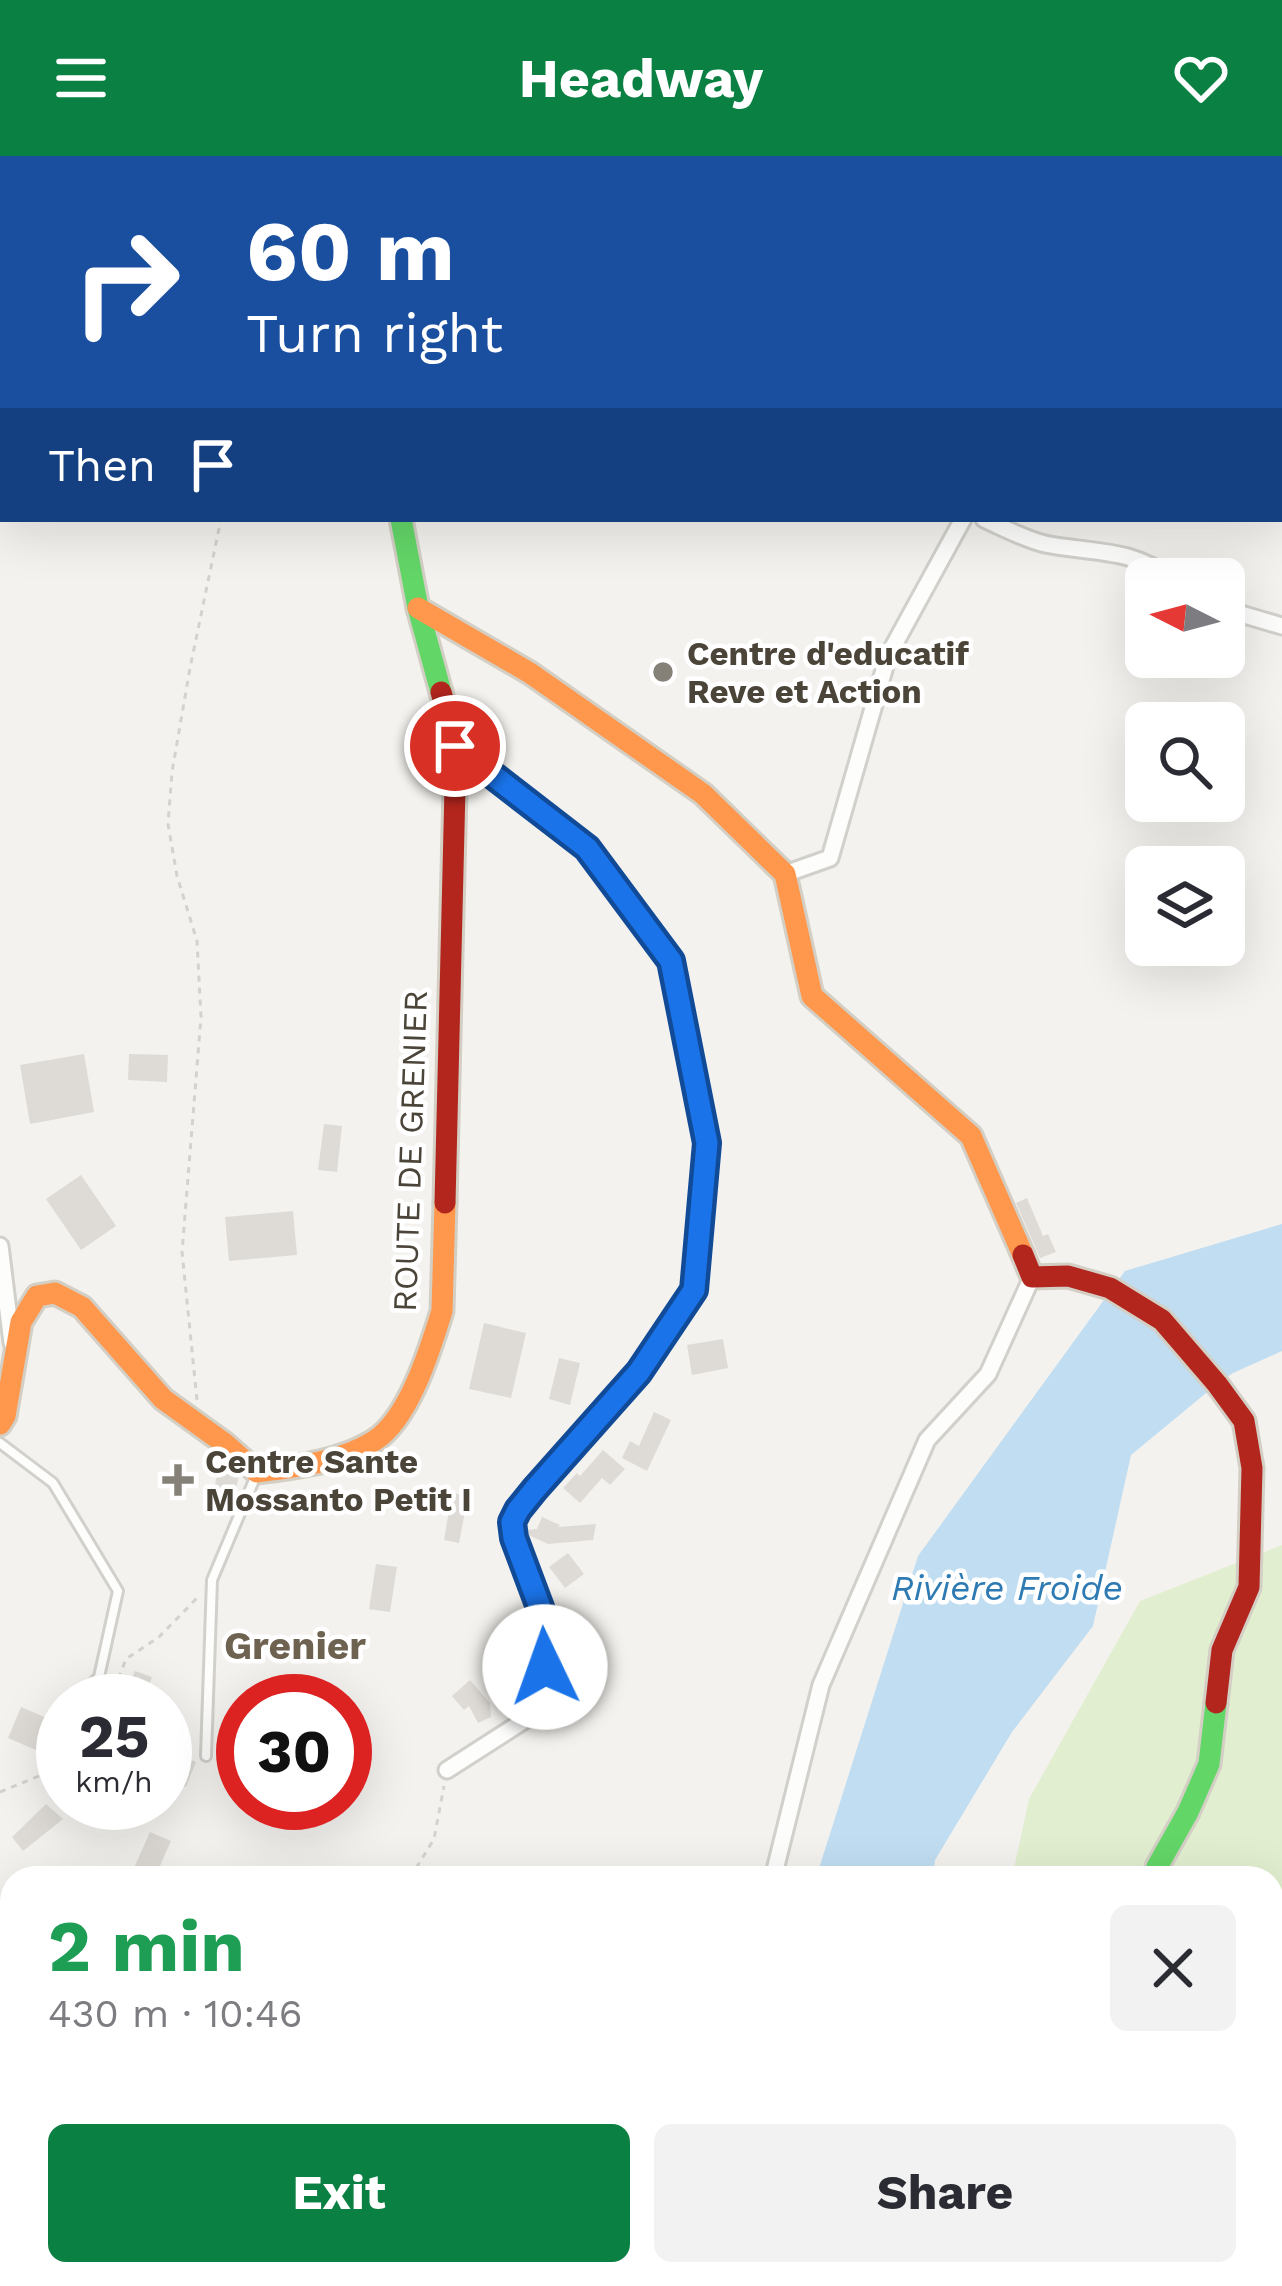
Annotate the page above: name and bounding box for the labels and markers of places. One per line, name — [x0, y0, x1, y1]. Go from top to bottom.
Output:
place label: Centre d'educatif Reve et Action — [687, 634, 969, 711]
marker: Centre d'educatif Reve et Action — [650, 659, 676, 685]
pin — [404, 695, 506, 797]
place label: Centre Sante Mossanto Petit I — [205, 1442, 472, 1519]
marker: Centre Sante Mossanto Petit I — [162, 1464, 194, 1496]

